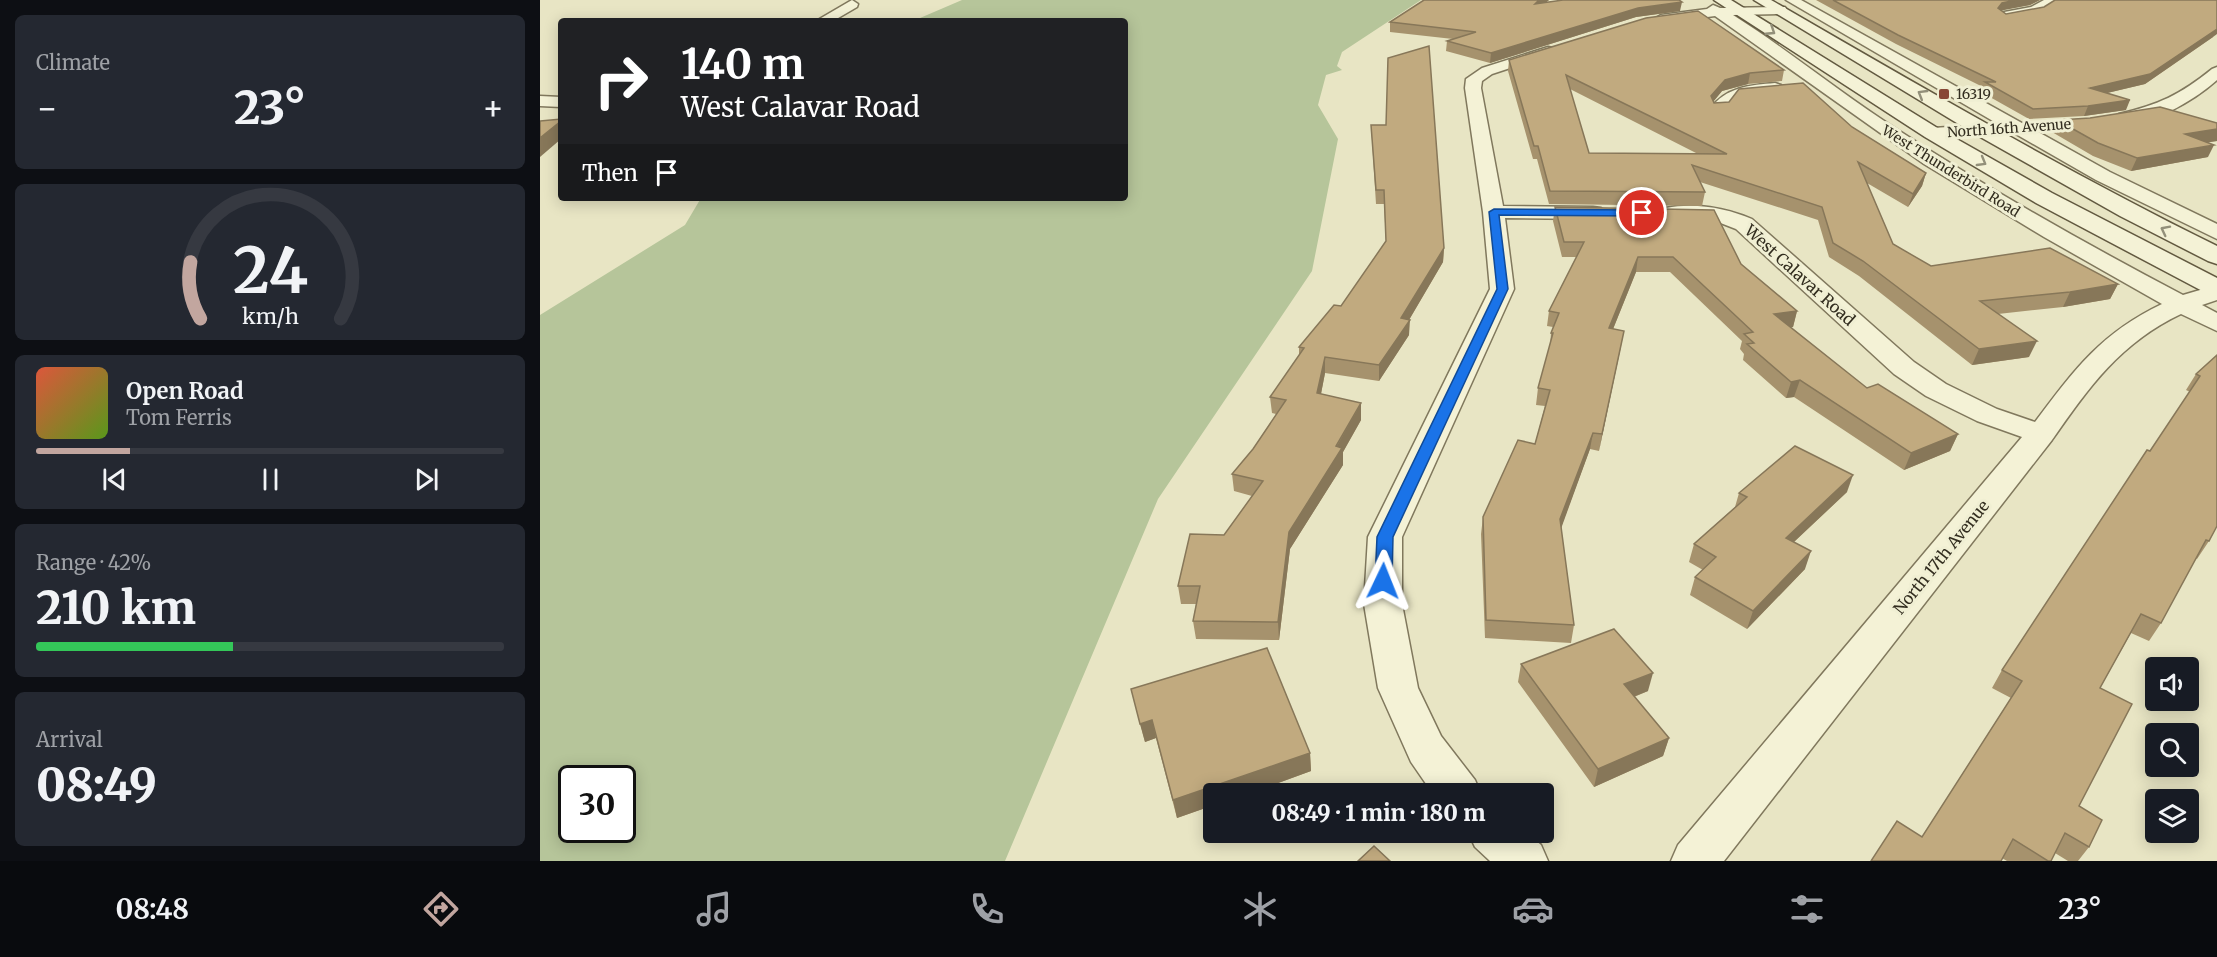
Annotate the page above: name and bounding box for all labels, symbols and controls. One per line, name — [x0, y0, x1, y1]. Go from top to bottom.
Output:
one-way arrow — [1765, 23, 1775, 35]
text: 140 m — [681, 38, 804, 90]
icon: right — [582, 42, 660, 120]
text: Climate — [36, 50, 110, 75]
text: 23° — [234, 80, 306, 136]
place label: 16319 — [1956, 85, 1991, 103]
marker: 16319 — [1937, 87, 1951, 101]
text: − — [36, 88, 58, 129]
text: + — [482, 88, 504, 129]
one-way arrow — [1918, 89, 1928, 101]
text: West Calavar Road — [681, 90, 920, 124]
street label: North 16th Avenue — [1946, 115, 2072, 141]
street label: West Thunderbird Road — [1878, 121, 2024, 221]
one-way arrow — [1976, 155, 1987, 167]
icon: arrive — [650, 156, 683, 189]
text: Then — [582, 159, 638, 187]
pin — [1616, 187, 1667, 238]
icon: arrive — [1625, 196, 1658, 229]
street label: West Calavar Road — [1740, 220, 1860, 330]
one-way arrow — [2160, 226, 2171, 237]
text: 24 — [232, 232, 308, 310]
text: km/h — [242, 303, 298, 330]
text: Open Road — [126, 377, 244, 405]
text: Tom Ferris — [126, 405, 232, 430]
icon: previous — [98, 463, 131, 496]
icon: pause — [254, 463, 287, 496]
icon: next — [410, 463, 443, 496]
street label: North 17th Avenue — [1889, 496, 1993, 618]
position arrow — [1351, 549, 1415, 613]
text: Range · 42% — [36, 550, 151, 575]
text: 210 km — [36, 580, 196, 636]
map controls — [2145, 657, 2199, 843]
button: sound — [2145, 657, 2199, 711]
button: search — [2145, 723, 2199, 777]
text: Arrival — [36, 727, 103, 752]
text: 08:49 — [36, 757, 157, 813]
speed limit sign: 30 — [558, 765, 636, 843]
button: layers — [2145, 789, 2199, 843]
text: 08:49 · 1 min · 180 m — [1272, 799, 1485, 827]
icon: directions — [420, 888, 462, 930]
icon: music — [693, 888, 735, 930]
icon: phone — [966, 888, 1008, 930]
icon: climate — [1239, 888, 1281, 930]
icon: car — [1512, 888, 1554, 930]
icon: filters — [1786, 888, 1828, 930]
text: 08:48 — [116, 892, 189, 926]
text: 23° — [2059, 892, 2101, 926]

